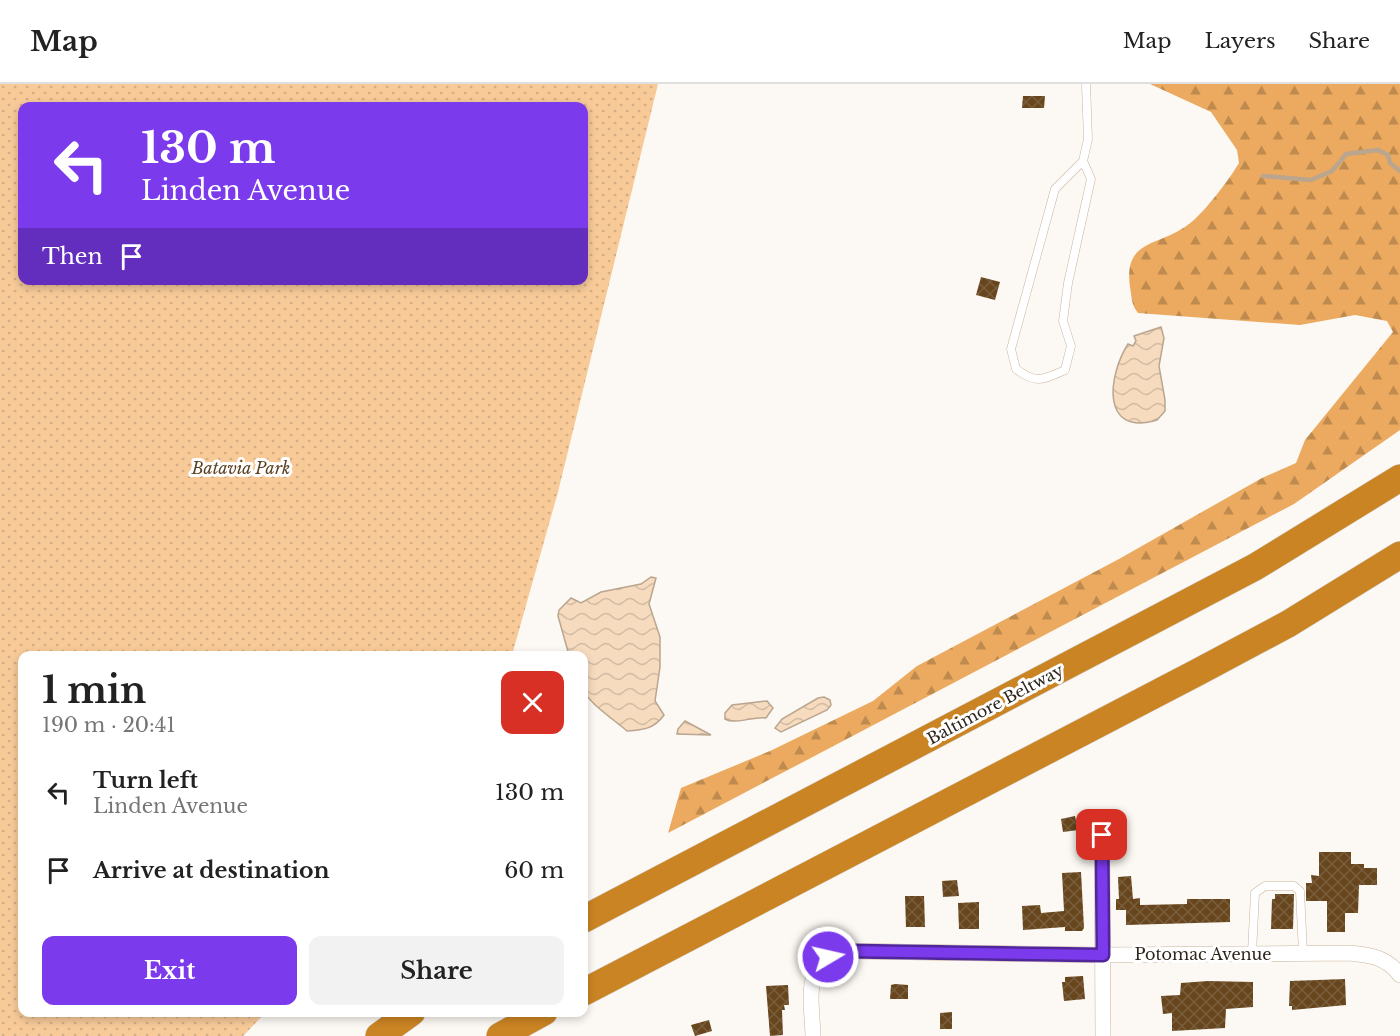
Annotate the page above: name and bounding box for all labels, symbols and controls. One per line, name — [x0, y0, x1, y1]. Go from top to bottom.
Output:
text: Map — [30, 24, 98, 59]
text: Map — [1123, 28, 1172, 54]
text: Layers — [1205, 28, 1276, 54]
text: Share — [1309, 28, 1370, 54]
text: 130 m — [141, 122, 275, 174]
icon: left — [42, 126, 120, 204]
text: Linden Avenue — [141, 174, 350, 207]
icon: arrive — [115, 240, 148, 273]
text: Then — [42, 243, 103, 270]
park label: Batavia Park — [191, 458, 290, 478]
street label: Baltimore Beltway — [923, 659, 1067, 748]
text: 1 min — [42, 668, 146, 713]
button: close — [501, 671, 564, 734]
text: 190 m · 20:41 — [42, 713, 175, 737]
text: Turn left — [93, 767, 198, 794]
icon: left — [42, 776, 75, 809]
text: 130 m — [495, 779, 564, 806]
text: Linden Avenue — [93, 794, 248, 818]
pin — [1076, 809, 1127, 860]
icon: arrive — [1085, 818, 1118, 851]
icon: arrive — [42, 854, 75, 887]
text: Arrive at destination — [93, 857, 330, 884]
text: 60 m — [504, 857, 564, 884]
position arrow — [796, 925, 860, 989]
button: Exit — [42, 936, 297, 1005]
button: Share — [309, 936, 564, 1005]
street label: Potomac Avenue — [1135, 944, 1271, 964]

